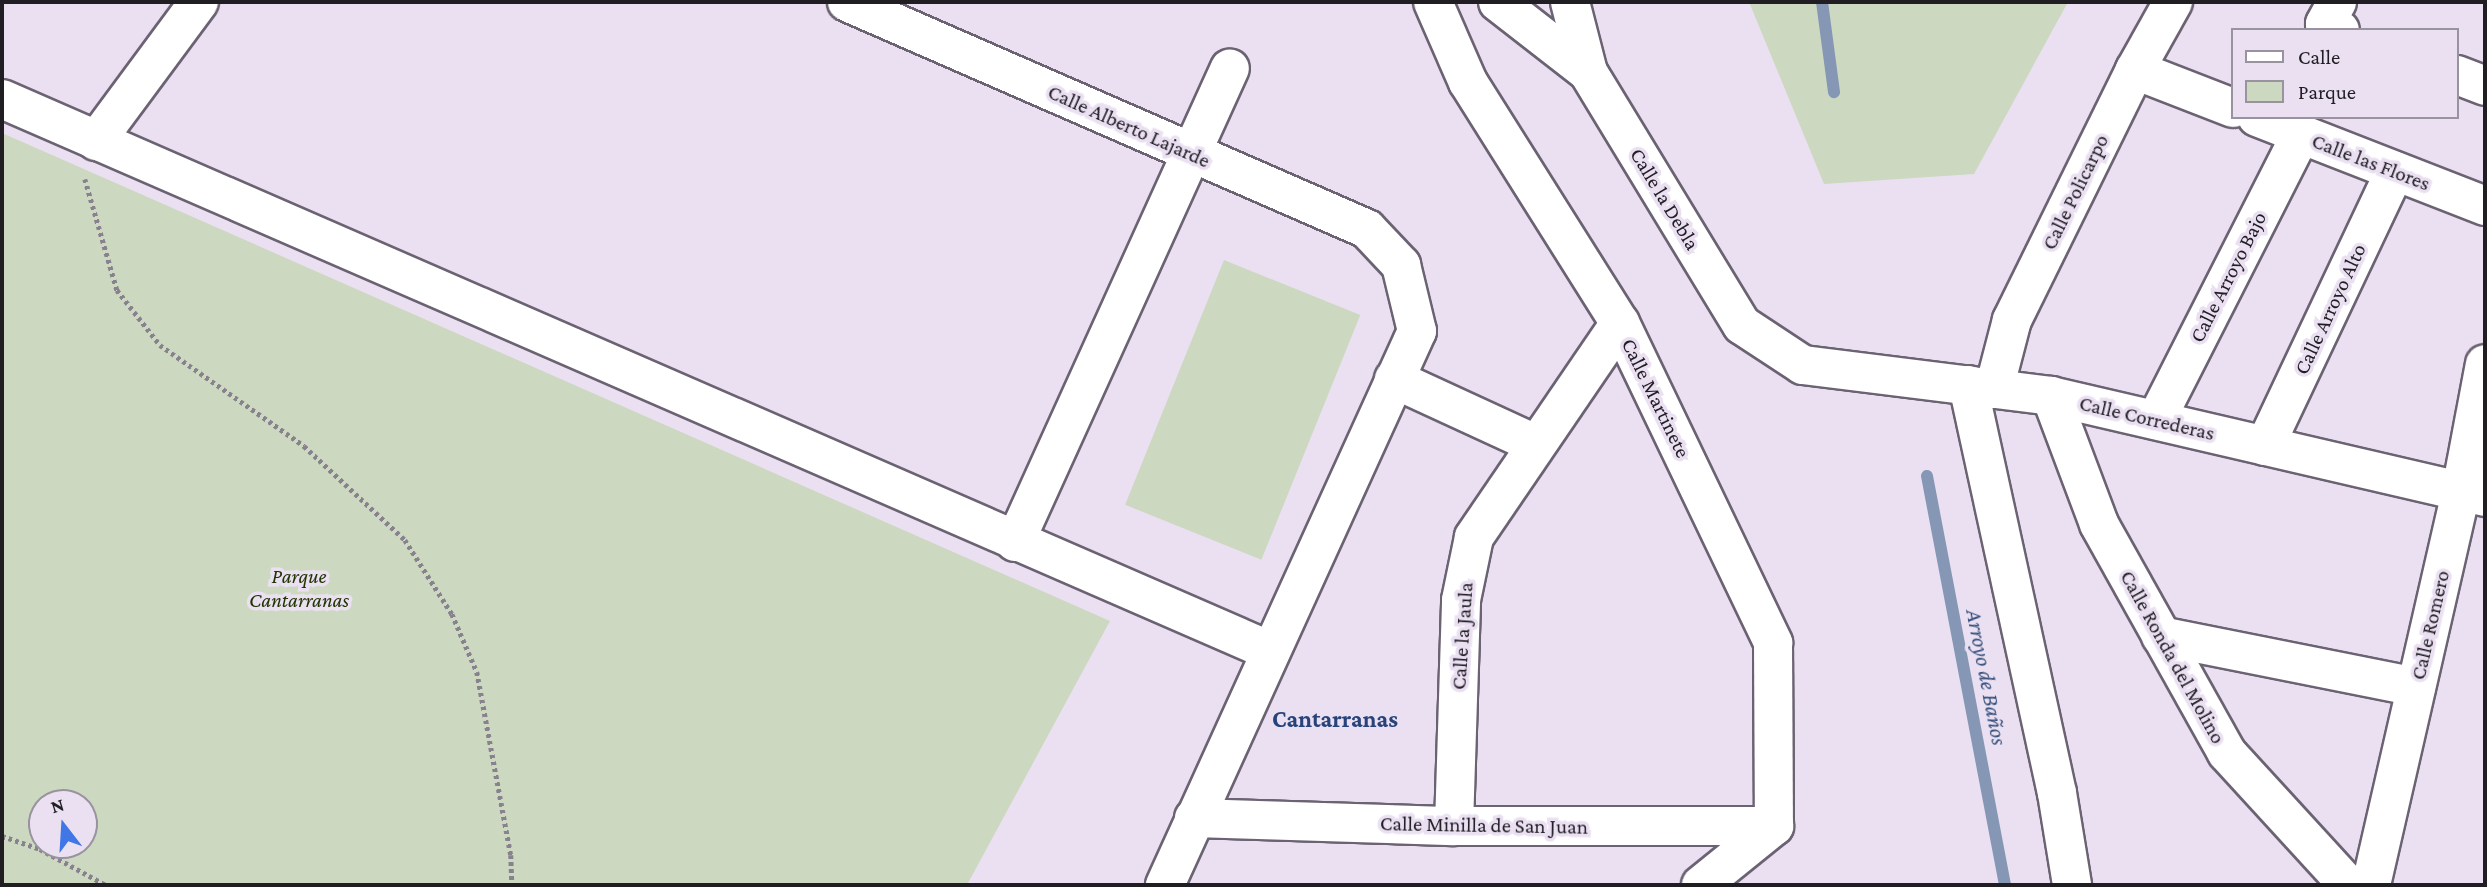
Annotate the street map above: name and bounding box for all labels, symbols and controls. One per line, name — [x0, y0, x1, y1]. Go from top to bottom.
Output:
legend — [2232, 28, 2459, 119]
text: Calle — [2298, 45, 2340, 69]
street label: Calle Alberto Lajarde — [1044, 79, 1214, 173]
text: Parque — [2298, 80, 2356, 104]
street label: Calle las Flores — [2308, 128, 2434, 196]
street label: Calle Policarpo — [2036, 130, 2114, 254]
street label: Calle la Debla — [1625, 143, 1705, 255]
street label: Calle Arroyo Bajo — [2184, 207, 2272, 347]
street label: Calle Arroyo Alto — [2289, 240, 2371, 378]
street label: Calle Martinete — [1616, 334, 1696, 462]
street label: Calle Correderas — [2077, 390, 2217, 446]
park label: Parque Cantarranas — [249, 563, 349, 613]
street label: Calle Ronda del Molino — [2115, 566, 2231, 748]
street label: Calle Romero — [2405, 568, 2455, 682]
street label: Calle la Jaula — [1446, 581, 1478, 691]
water label: Arroyo de Baños — [1960, 607, 2014, 747]
district label: Cantarranas — [1272, 705, 1398, 733]
north arrow — [28, 789, 98, 859]
text: N — [48, 793, 67, 817]
street label: Calle Minilla de San Juan — [1380, 811, 1588, 839]

